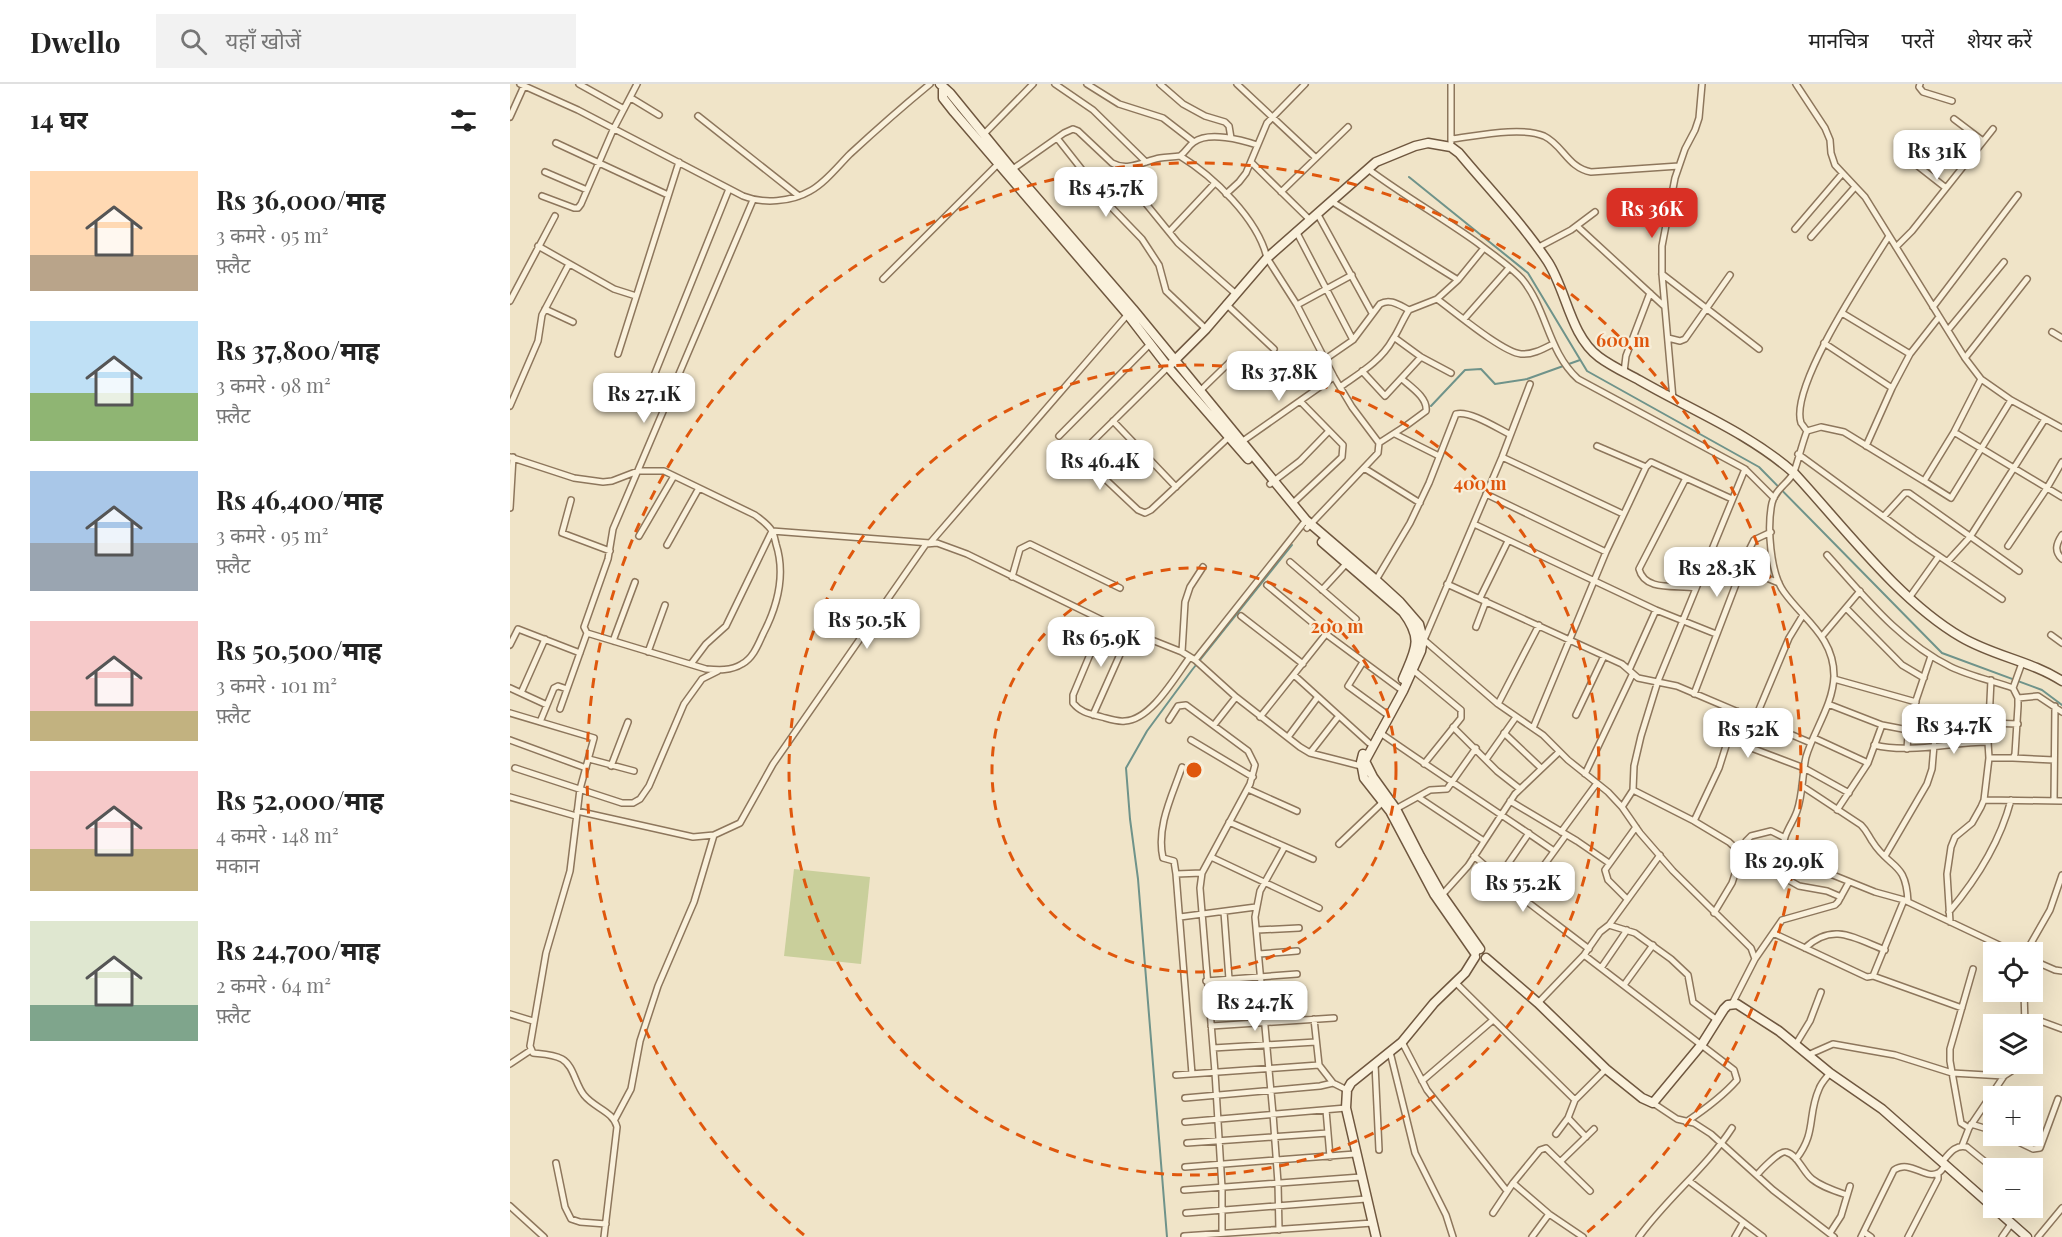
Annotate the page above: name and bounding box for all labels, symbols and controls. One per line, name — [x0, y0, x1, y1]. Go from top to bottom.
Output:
search box — [156, 14, 576, 68]
text: Dwello — [30, 23, 120, 60]
icon: search — [177, 25, 210, 58]
text: यहाँ खोजें — [225, 25, 301, 55]
text: मानचित्र — [1808, 25, 1869, 53]
text: परतें — [1902, 25, 1934, 53]
text: शेयर करें — [1967, 25, 2032, 53]
text: 14 घर — [30, 101, 88, 136]
icon: filters — [447, 104, 480, 137]
pin: Rs 31K — [1888, 130, 1986, 181]
text: Rs 31K — [1907, 136, 1967, 163]
pin: Rs 45.7K — [1044, 167, 1168, 218]
text: Rs 45.7K — [1068, 173, 1144, 200]
text: Rs 36,000/माह — [216, 182, 385, 217]
pin: Rs 36K — [1603, 188, 1701, 239]
text: Rs 36K — [1621, 194, 1683, 221]
icon: home — [78, 195, 150, 267]
text: 3 कमरे · 95 m² — [216, 221, 328, 248]
text: फ़्लैट — [216, 251, 251, 278]
text: 600 m — [1596, 328, 1651, 352]
text: Rs 37,800/माह — [216, 332, 379, 367]
icon: home — [78, 345, 150, 417]
pin: Rs 37.8K — [1217, 351, 1341, 402]
text: Rs 37.8K — [1241, 357, 1317, 384]
text: 3 कमरे · 98 m² — [216, 371, 331, 398]
pin: Rs 27.1K — [582, 373, 706, 424]
text: Rs 27.1K — [607, 379, 681, 406]
text: फ़्लैट — [216, 401, 251, 428]
pin: Rs 46.4K — [1038, 440, 1162, 491]
text: Rs 46.4K — [1060, 446, 1140, 473]
text: 400 m — [1453, 471, 1507, 495]
text: Rs 46,400/माह — [216, 482, 383, 517]
icon: home — [78, 495, 150, 567]
text: 3 कमरे · 95 m² — [216, 521, 328, 548]
pin: Rs 28.3K — [1655, 547, 1779, 598]
text: फ़्लैट — [216, 551, 251, 578]
text: Rs 28.3K — [1678, 553, 1756, 580]
pin: Rs 50.5K — [805, 599, 929, 650]
text: Rs 50.5K — [828, 605, 906, 632]
text: 200 m — [1310, 614, 1364, 638]
pin: Rs 65.9K — [1039, 617, 1163, 668]
text: Rs 65.9K — [1062, 623, 1140, 650]
text: Rs 50,500/माह — [216, 632, 382, 667]
icon: home — [78, 645, 150, 717]
text: 3 कमरे · 101 m² — [216, 671, 337, 698]
text: फ़्लैट — [216, 701, 251, 728]
pin: Rs 34.7K — [1892, 704, 2016, 755]
pin: Rs 52K — [1699, 708, 1797, 759]
text: Rs 34.7K — [1916, 710, 1992, 737]
text: Rs 52K — [1717, 714, 1779, 741]
centre of rings — [1184, 760, 1204, 780]
text: Rs 52,000/माह — [216, 782, 384, 817]
icon: home — [78, 795, 150, 867]
text: 4 कमरे · 148 m² — [216, 821, 339, 848]
pin: Rs 29.9K — [1722, 840, 1846, 891]
text: Rs 29.9K — [1744, 846, 1824, 873]
text: मकान — [216, 851, 260, 878]
pin: Rs 55.2K — [1461, 862, 1585, 913]
text: Rs 55.2K — [1485, 868, 1561, 895]
text: Rs 24,700/माह — [216, 932, 380, 967]
map controls — [1983, 942, 2043, 1218]
button: locate — [1983, 942, 2043, 1002]
icon: home — [78, 945, 150, 1017]
text: 2 कमरे · 64 m² — [216, 971, 331, 998]
pin: Rs 24.7K — [1193, 981, 1317, 1032]
text: Rs 24.7K — [1217, 987, 1294, 1014]
text: फ़्लैट — [216, 1001, 251, 1028]
button: layers — [1983, 1014, 2043, 1074]
button: + — [1983, 1086, 2043, 1146]
button: − — [1983, 1158, 2043, 1218]

